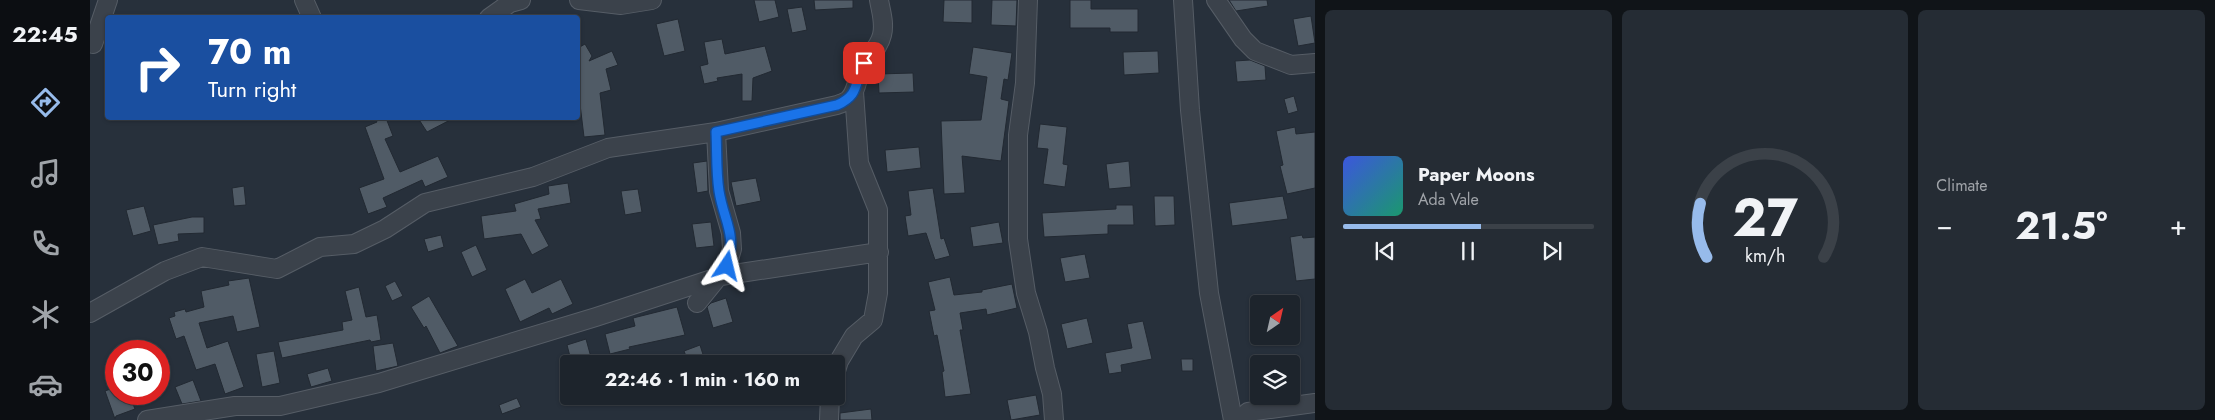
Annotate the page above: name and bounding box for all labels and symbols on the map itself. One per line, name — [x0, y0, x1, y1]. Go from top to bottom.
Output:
pin — [843, 42, 885, 84]
position arrow — [700, 239, 752, 291]
north arrow — [1250, 295, 1300, 345]
speed limit sign: 30 — [105, 340, 170, 405]

